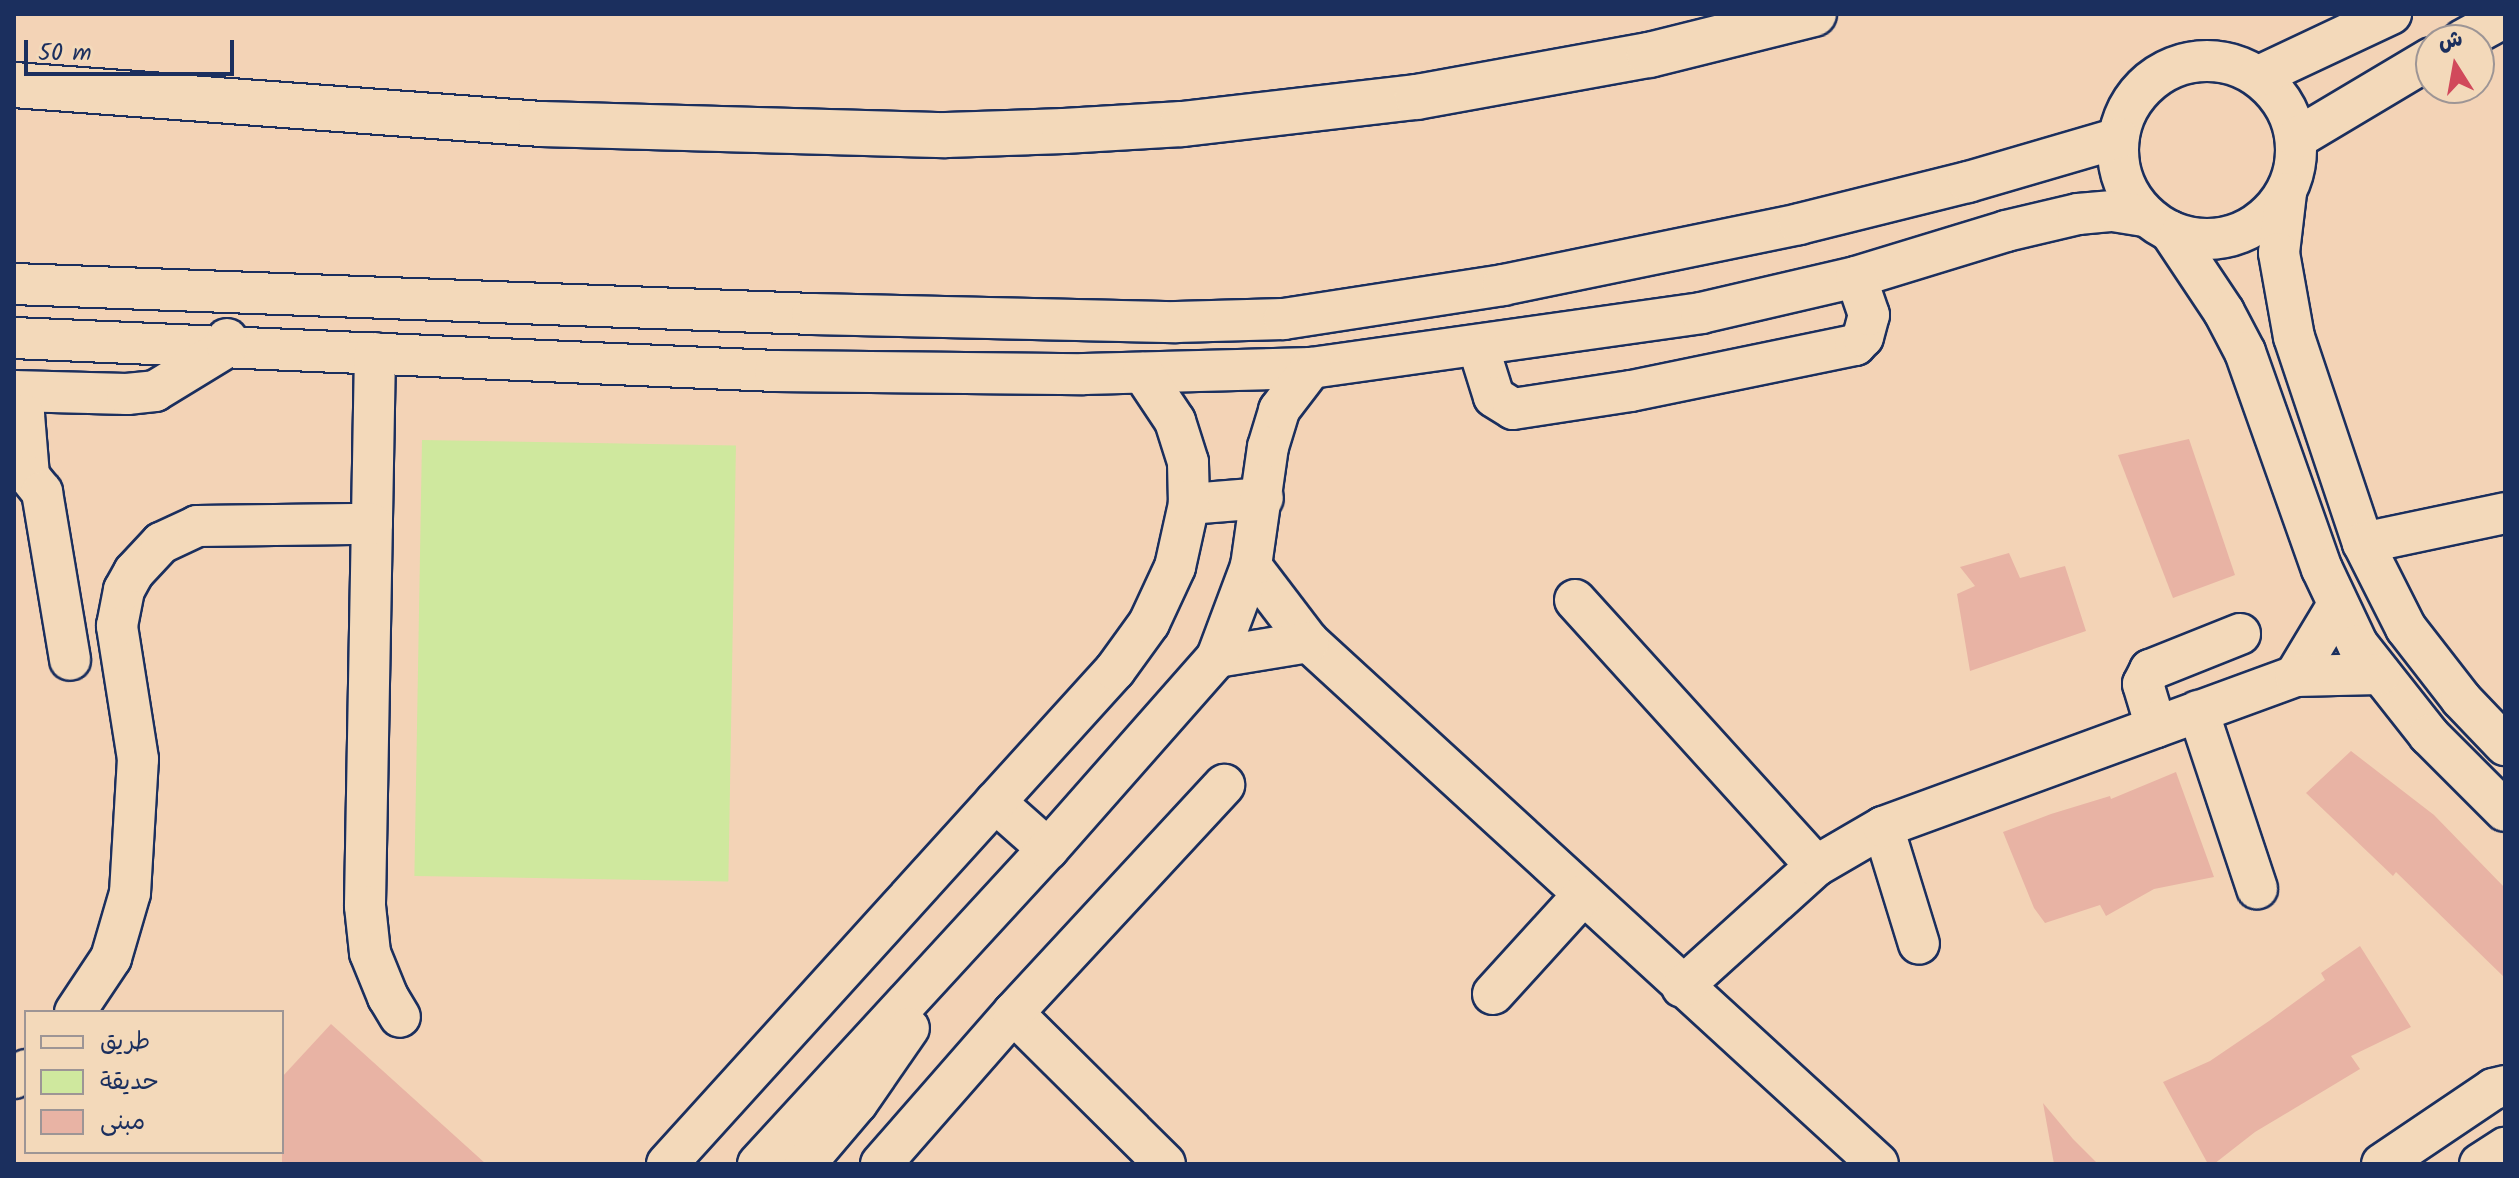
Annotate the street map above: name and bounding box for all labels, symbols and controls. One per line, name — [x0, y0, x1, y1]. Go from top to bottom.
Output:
text: ش — [2435, 22, 2466, 61]
scale bar — [28, 24, 238, 74]
north arrow — [2415, 24, 2495, 104]
text: 50 m — [38, 34, 92, 73]
legend — [24, 1010, 284, 1154]
text: طريق — [100, 1023, 150, 1062]
text: حديقة — [100, 1063, 159, 1102]
text: مبنى — [100, 1103, 145, 1142]

